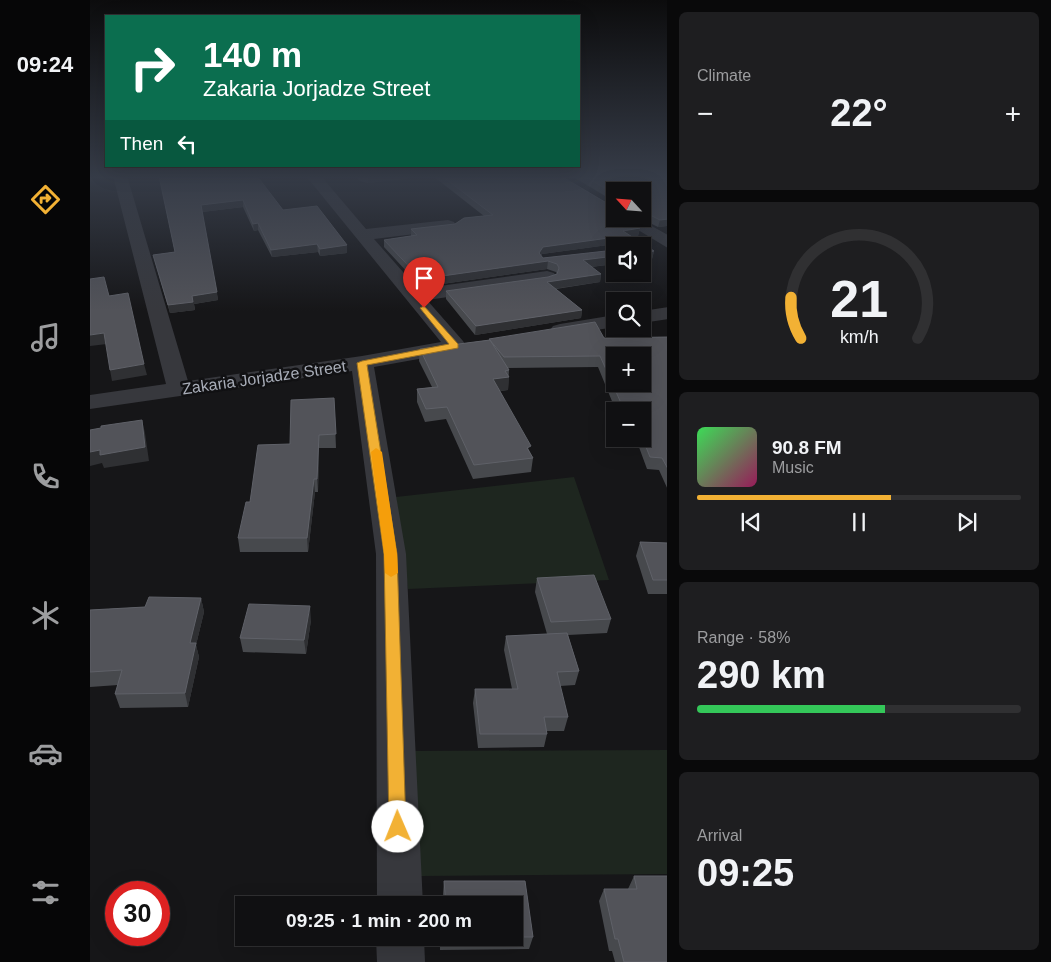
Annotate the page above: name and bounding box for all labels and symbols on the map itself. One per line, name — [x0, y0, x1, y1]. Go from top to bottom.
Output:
north arrow — [606, 182, 651, 228]
pin — [403, 257, 445, 308]
street label: Zakaria Jorjadze Street — [181, 357, 348, 397]
position arrow — [371, 800, 423, 852]
speed limit sign: 30 — [105, 881, 170, 946]

